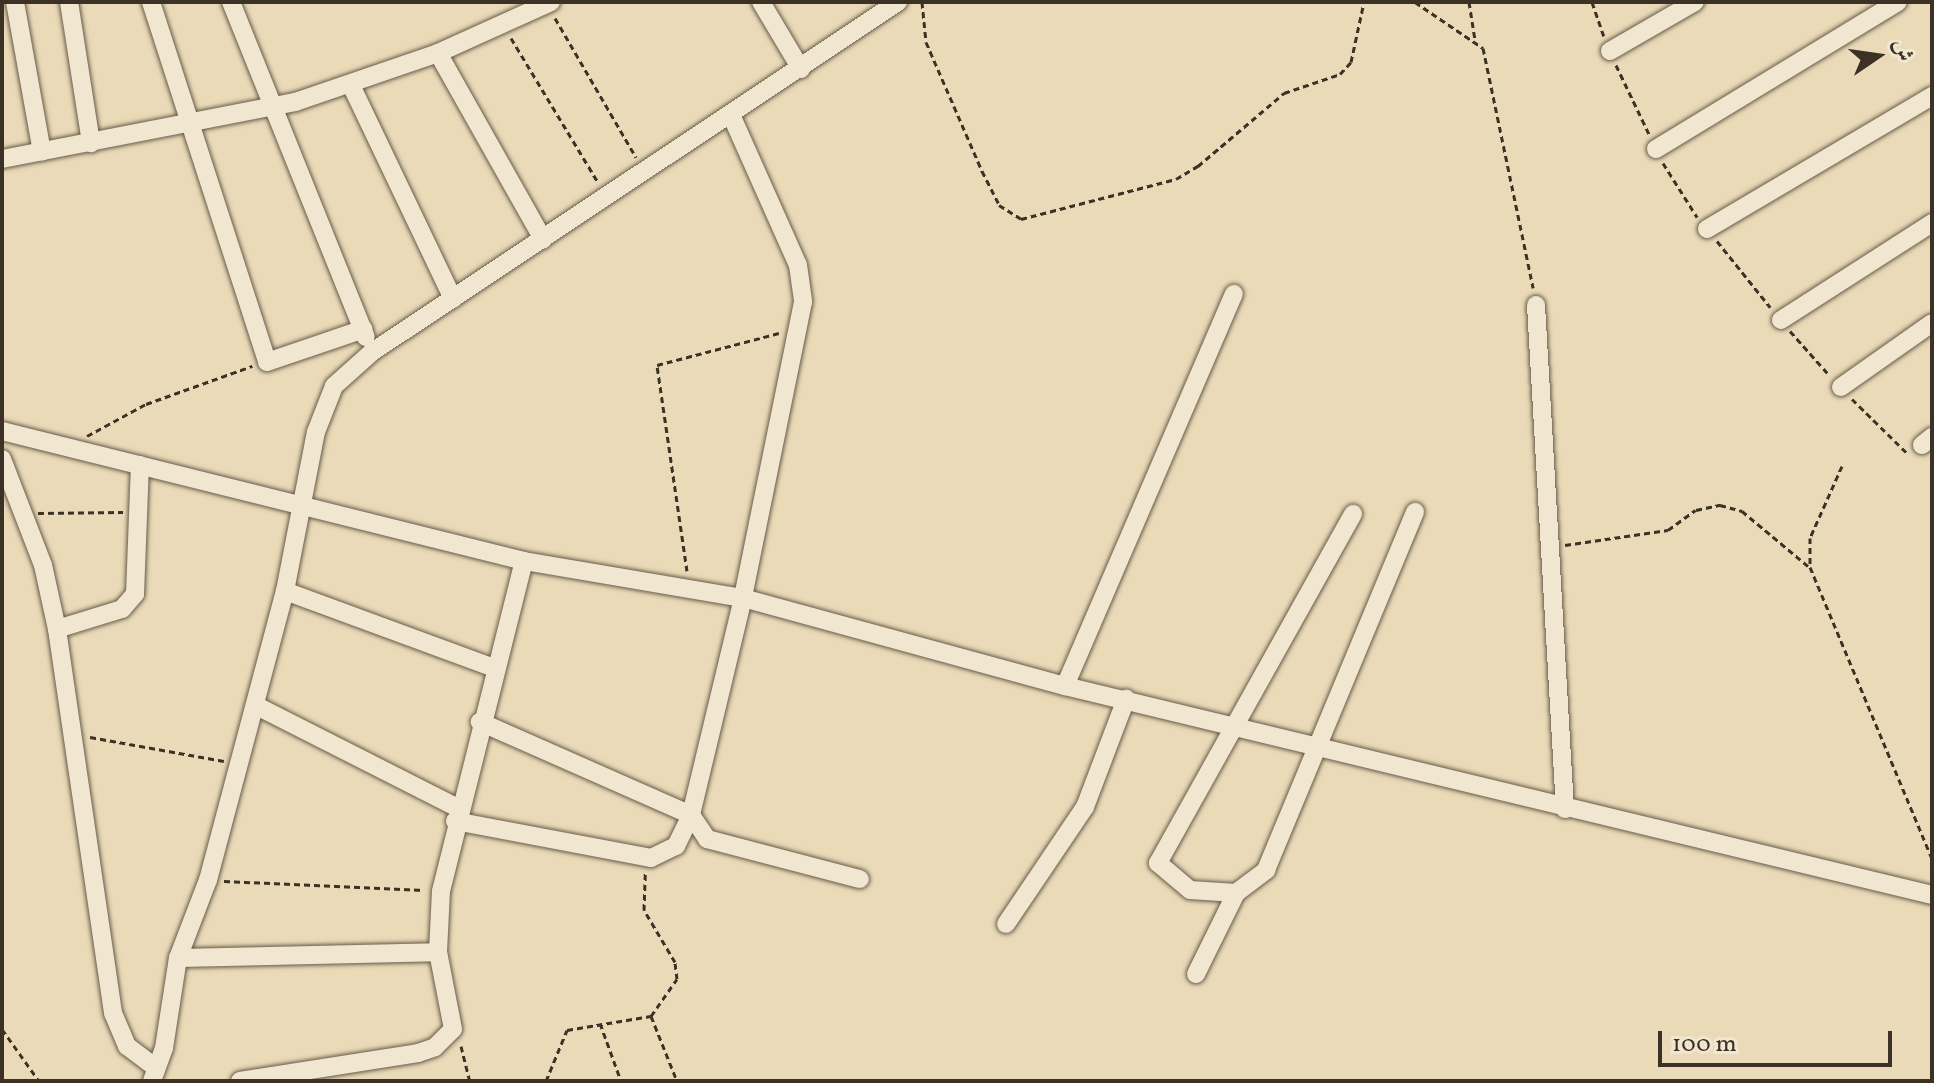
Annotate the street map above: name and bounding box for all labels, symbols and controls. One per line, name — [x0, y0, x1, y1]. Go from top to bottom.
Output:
north arrow — [1838, 16, 1918, 96]
text: ش — [1884, 36, 1919, 65]
scale bar — [1662, 1015, 1896, 1065]
text: 100 m — [1672, 1028, 1737, 1062]

